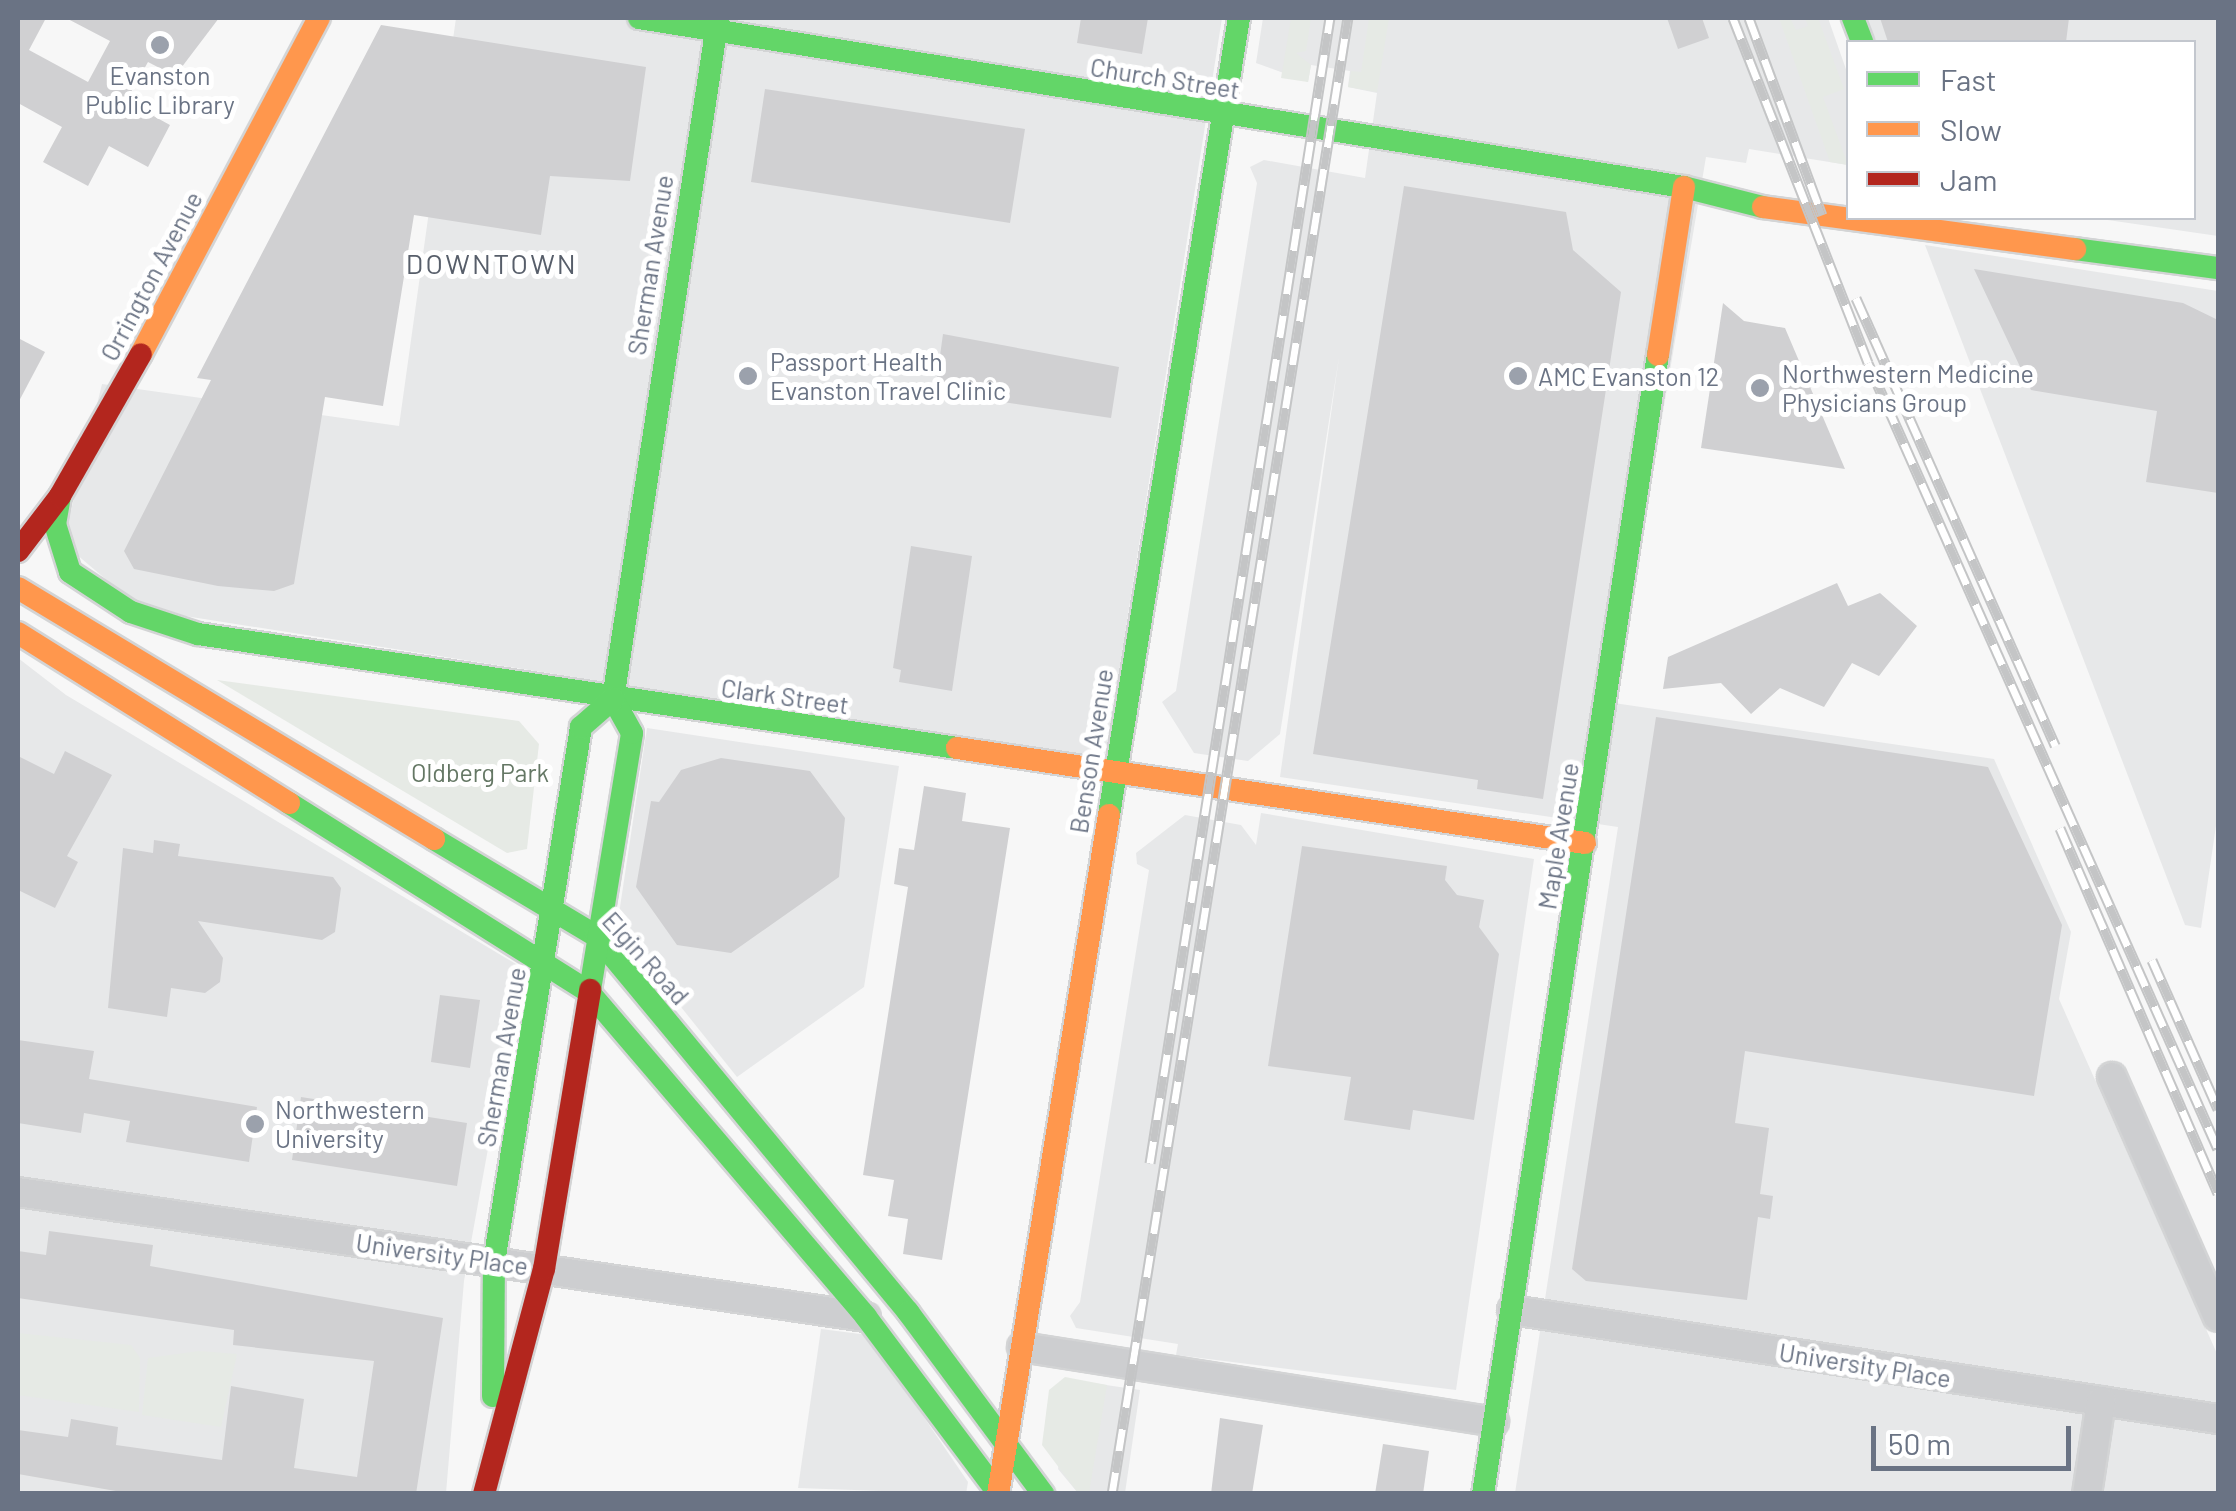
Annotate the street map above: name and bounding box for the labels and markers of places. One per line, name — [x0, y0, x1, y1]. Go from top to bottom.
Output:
marker: Evanston Public Library — [149, 34, 171, 56]
place label: Evanston Public Library — [85, 61, 235, 120]
place label: Passport Health Evanston Travel Clinic — [770, 347, 1006, 406]
place label: Northwestern Medicine Physicians Group — [1782, 359, 2034, 418]
place label: AMC Evanston 12 — [1538, 361, 1719, 391]
marker: Passport Health Evanston Travel Clinic — [735, 363, 761, 389]
marker: AMC Evanston 12 — [1507, 365, 1529, 387]
marker: Northwestern Medicine Physicians Group — [1747, 375, 1773, 401]
place label: Northwestern University — [275, 1095, 425, 1154]
marker: Northwestern University — [244, 1113, 266, 1135]

